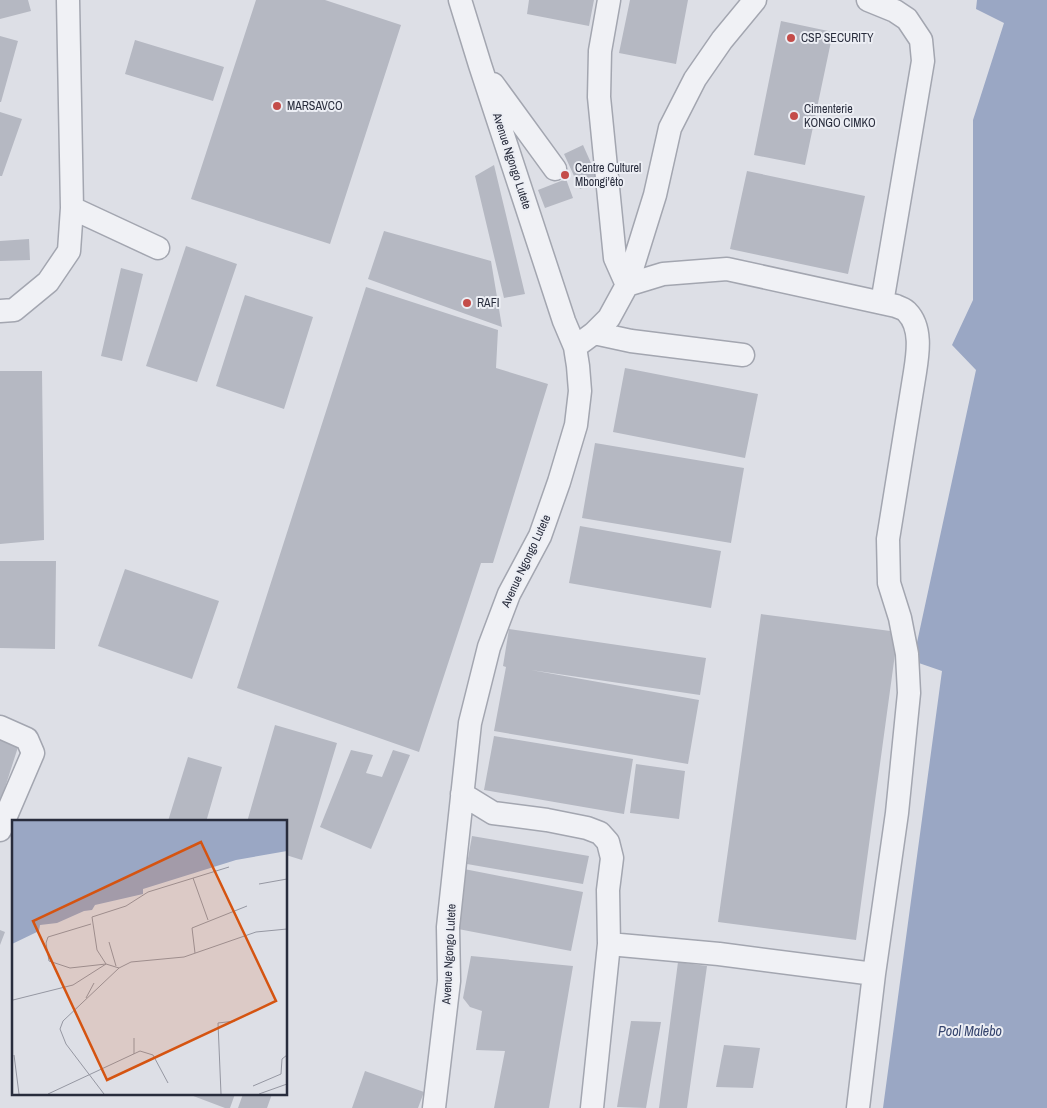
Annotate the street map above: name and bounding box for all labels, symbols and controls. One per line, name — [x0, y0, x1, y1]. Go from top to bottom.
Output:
place label: CSP SECURITY — [801, 30, 874, 46]
marker: CSP SECURITY — [785, 32, 797, 44]
place label: MARSAVCO — [287, 98, 343, 114]
marker: MARSAVCO — [271, 100, 283, 112]
place label: Cimenterie KONGO CIMKO — [804, 101, 876, 131]
street label: Avenue Ngongo Lutete — [489, 110, 535, 211]
marker: Cimenterie KONGO CIMKO — [788, 110, 800, 122]
place label: Centre Culturel Mbongi'êto — [575, 160, 641, 190]
marker: Centre Culturel Mbongi'êto — [559, 169, 571, 181]
place label: RAFI — [477, 295, 499, 311]
marker: RAFI — [461, 297, 473, 309]
street label: Avenue Ngongo Lutete — [497, 512, 554, 611]
inset map — [12, 820, 288, 1096]
street label: Avenue Ngongo Lutete — [438, 903, 460, 1006]
water label: Pool Malebo — [938, 1022, 1002, 1040]

